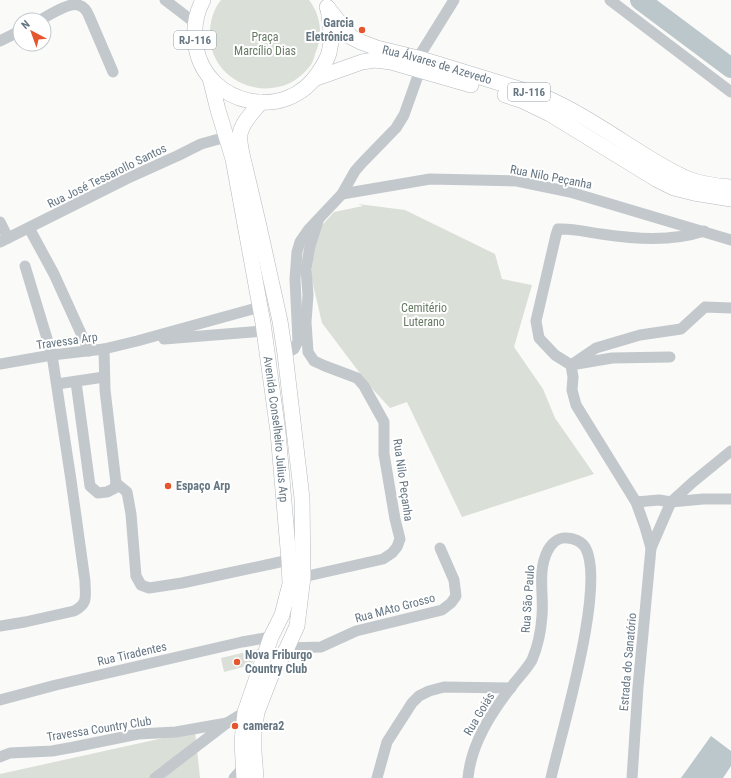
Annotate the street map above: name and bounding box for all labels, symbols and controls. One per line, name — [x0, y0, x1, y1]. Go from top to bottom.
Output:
north arrow — [12, 12, 52, 52]
place label: Garcia Eletrônica — [306, 16, 354, 44]
text: N — [19, 18, 33, 32]
marker: Garcia Eletrônica — [357, 25, 367, 35]
park label: Praça Marcílio Dias — [234, 30, 296, 58]
road number: RJ-116 — [174, 31, 216, 49]
street label: Rua Álvares de Azevedo — [381, 43, 493, 87]
road number: RJ-116 — [508, 83, 550, 101]
street label: Rua José Tessarollo Santos — [45, 141, 169, 211]
street label: Rua Nilo Peçanha — [509, 162, 593, 192]
park label: Cemitério Luterano — [401, 301, 447, 329]
street label: Travessa Arp — [36, 330, 99, 352]
street label: Avenida Conselheiro Julius Arp — [261, 355, 291, 503]
street label: Rua Nilo Peçanha — [390, 438, 416, 522]
place label: Espaço Arp — [176, 479, 230, 493]
marker: Espaço Arp — [163, 481, 173, 491]
street label: Rua São Paulo — [519, 564, 537, 634]
street label: Rua MAto Grosso — [353, 591, 437, 625]
street label: Estrada do Sanatório — [617, 612, 639, 712]
street label: Rua Tiradentes — [96, 639, 168, 669]
place label: Nova Friburgo Country Club — [245, 648, 312, 676]
marker: Nova Friburgo Country Club — [232, 657, 242, 667]
street label: Rua Goiás — [461, 690, 497, 738]
street label: Travessa Country Club — [46, 714, 152, 744]
place label: camera2 — [243, 719, 284, 733]
marker: camera2 — [230, 721, 240, 731]

